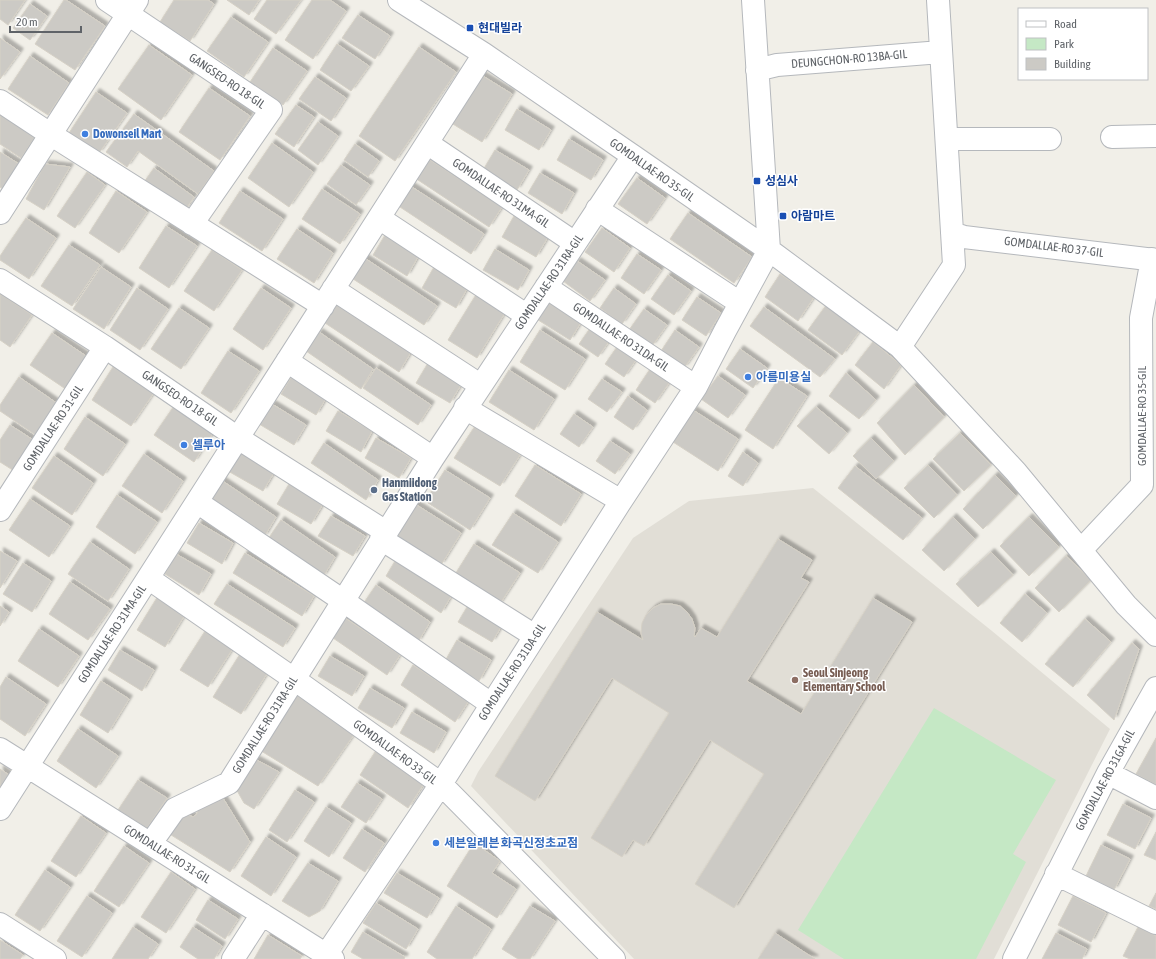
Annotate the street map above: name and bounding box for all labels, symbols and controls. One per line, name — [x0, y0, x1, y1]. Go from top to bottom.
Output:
scale bar — [10, 8, 81, 34]
legend — [1018, 8, 1148, 80]
text: 20 m — [16, 15, 38, 29]
text: Road — [1054, 17, 1077, 31]
place label: 현대빌라 — [478, 21, 522, 35]
marker: 현대빌라 — [465, 23, 475, 33]
text: Park — [1054, 37, 1075, 51]
street label: DEUNGCHON-RO 13BA-GIL — [790, 47, 908, 71]
street label: GANGSEO-RO 18-GIL — [186, 50, 268, 112]
text: Building — [1054, 57, 1092, 71]
place label: Dowonseil Mart — [93, 127, 162, 141]
marker: Dowonseil Mart — [80, 129, 90, 139]
street label: GOMDALLAE-RO 35-GIL — [607, 136, 697, 205]
street label: GOMDALLAE-RO 31MA-GIL — [450, 155, 552, 231]
place label: 성심사 — [765, 174, 798, 188]
marker: 성심사 — [752, 176, 762, 186]
place label: 아람마트 — [791, 209, 835, 223]
marker: 아람마트 — [778, 211, 788, 221]
street label: GOMDALLAE-RO 31RA-GIL — [512, 231, 586, 332]
street label: GOMDALLAE-RO 37-GIL — [1003, 234, 1105, 260]
street label: GOMDALLAE-RO 31DA-GIL — [570, 300, 672, 375]
street label: GOMDALLAE-RO 35-GIL — [1135, 366, 1149, 466]
street label: GANGSEO-RO 18-GIL — [139, 367, 221, 429]
place label: 아름미용실 — [756, 370, 811, 384]
marker: 아름미용실 — [743, 372, 753, 382]
street label: GOMDALLAE-RO 31-GIL — [20, 382, 86, 474]
place label: 셀루아 — [192, 438, 225, 452]
marker: 셀루아 — [179, 440, 189, 450]
place label: Hanmiidong Gas Station — [382, 476, 438, 504]
marker: Hanmiidong Gas Station — [369, 485, 379, 495]
street label: GOMDALLAE-RO 31MA-GIL — [75, 582, 149, 686]
street label: GOMDALLAE-RO 31DA-GIL — [475, 621, 549, 723]
place label: Seoul Sinjeong Elementary School — [803, 666, 886, 694]
street label: GOMDALLAE-RO 31RA-GIL — [229, 673, 301, 776]
marker: Seoul Sinjeong Elementary School — [790, 675, 800, 685]
street label: GOMDALLAE-RO 33-GIL — [350, 717, 440, 787]
street label: GOMDALLAE-RO 31GA-GIL — [1072, 727, 1138, 833]
street label: GOMDALLAE-RO 31-GIL — [121, 822, 213, 887]
place label: 세븐일레븐 화곡신정초교점 — [444, 836, 578, 850]
marker: 세븐일레븐 화곡신정초교점 — [431, 838, 441, 848]

